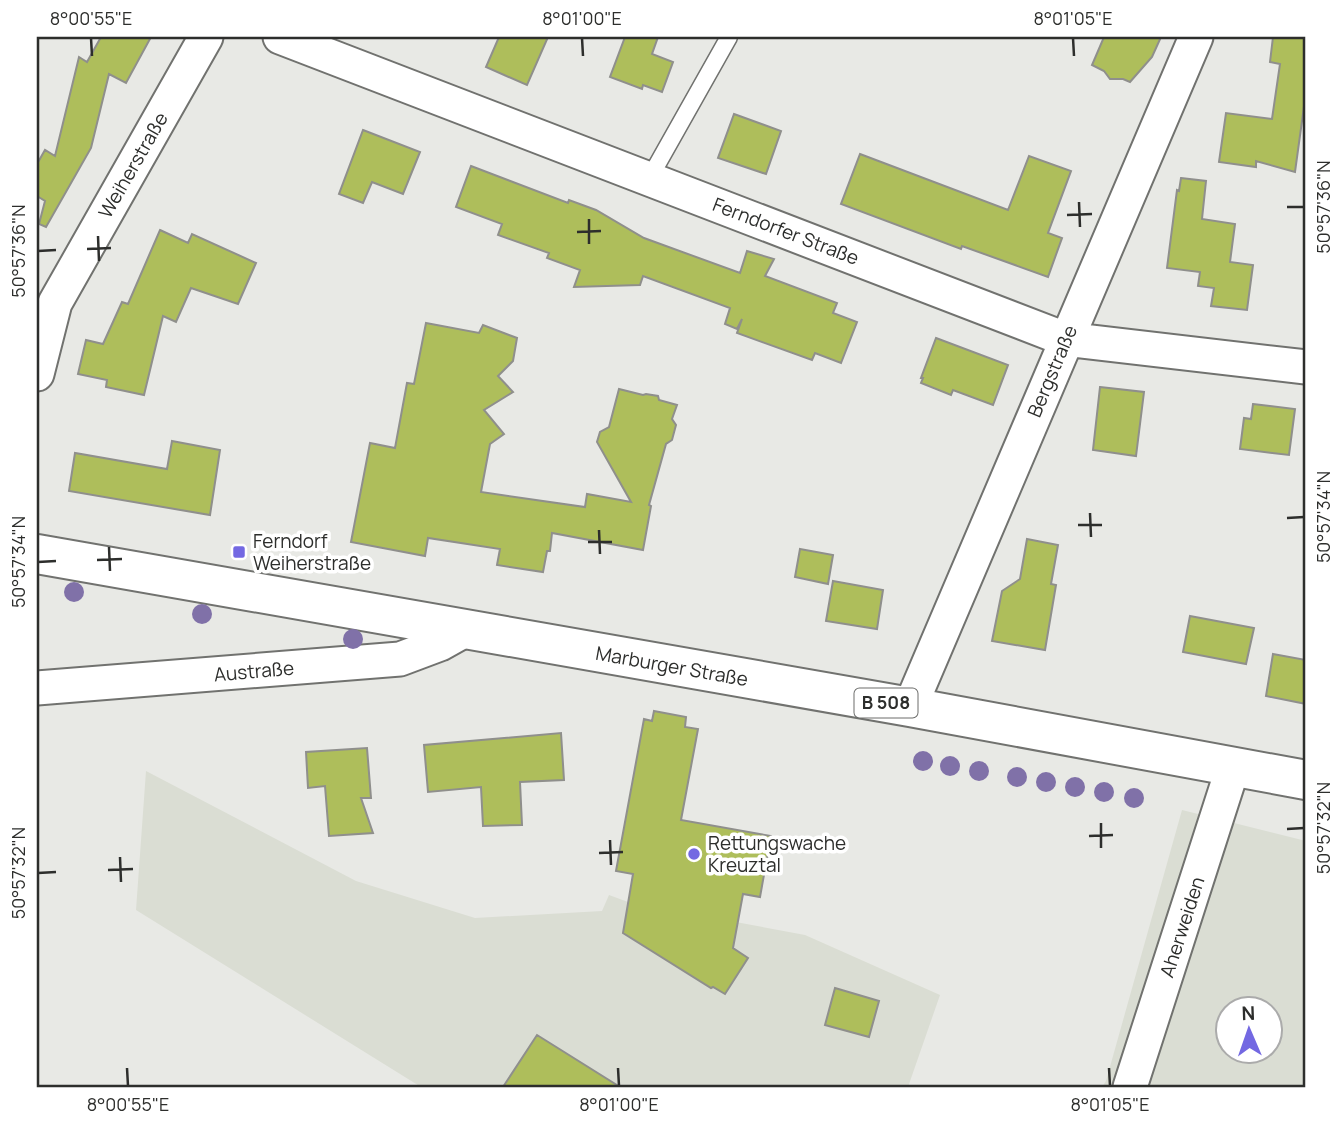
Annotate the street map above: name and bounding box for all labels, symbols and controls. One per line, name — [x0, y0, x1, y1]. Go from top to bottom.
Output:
text: 8°00'55"E — [50, 6, 132, 30]
text: 8°01'00"E — [542, 6, 622, 30]
text: 8°01'05"E — [1033, 6, 1113, 30]
street label: Weiherstraße — [92, 107, 174, 223]
text: 50°57'36"N — [1311, 160, 1335, 254]
street label: Ferndorfer Straße — [709, 191, 863, 271]
text: 50°57'36"N — [6, 204, 30, 298]
street label: Bergstraße — [1021, 321, 1083, 421]
text: 50°57'34"N — [1311, 471, 1335, 563]
text: 50°57'34"N — [6, 516, 30, 608]
place label: Ferndorf Weiherstraße — [253, 528, 371, 576]
marker: Ferndorf Weiherstraße — [231, 544, 247, 560]
street label: Marburger Straße — [594, 640, 750, 692]
street label: Austraße — [213, 655, 295, 687]
road number: B 508 — [854, 688, 917, 718]
text: 50°57'32"N — [1311, 782, 1335, 874]
text: 50°57'32"N — [6, 827, 30, 919]
place label: Rettungswache Kreuztal — [708, 830, 846, 878]
marker: Rettungswache Kreuztal — [686, 846, 702, 862]
street label: Aherweiden — [1154, 873, 1210, 981]
north arrow — [1214, 995, 1284, 1064]
text: N — [1241, 1000, 1256, 1026]
text: 8°00'55"E — [87, 1092, 169, 1116]
text: 8°01'00"E — [579, 1092, 659, 1116]
text: 8°01'05"E — [1070, 1092, 1150, 1116]

